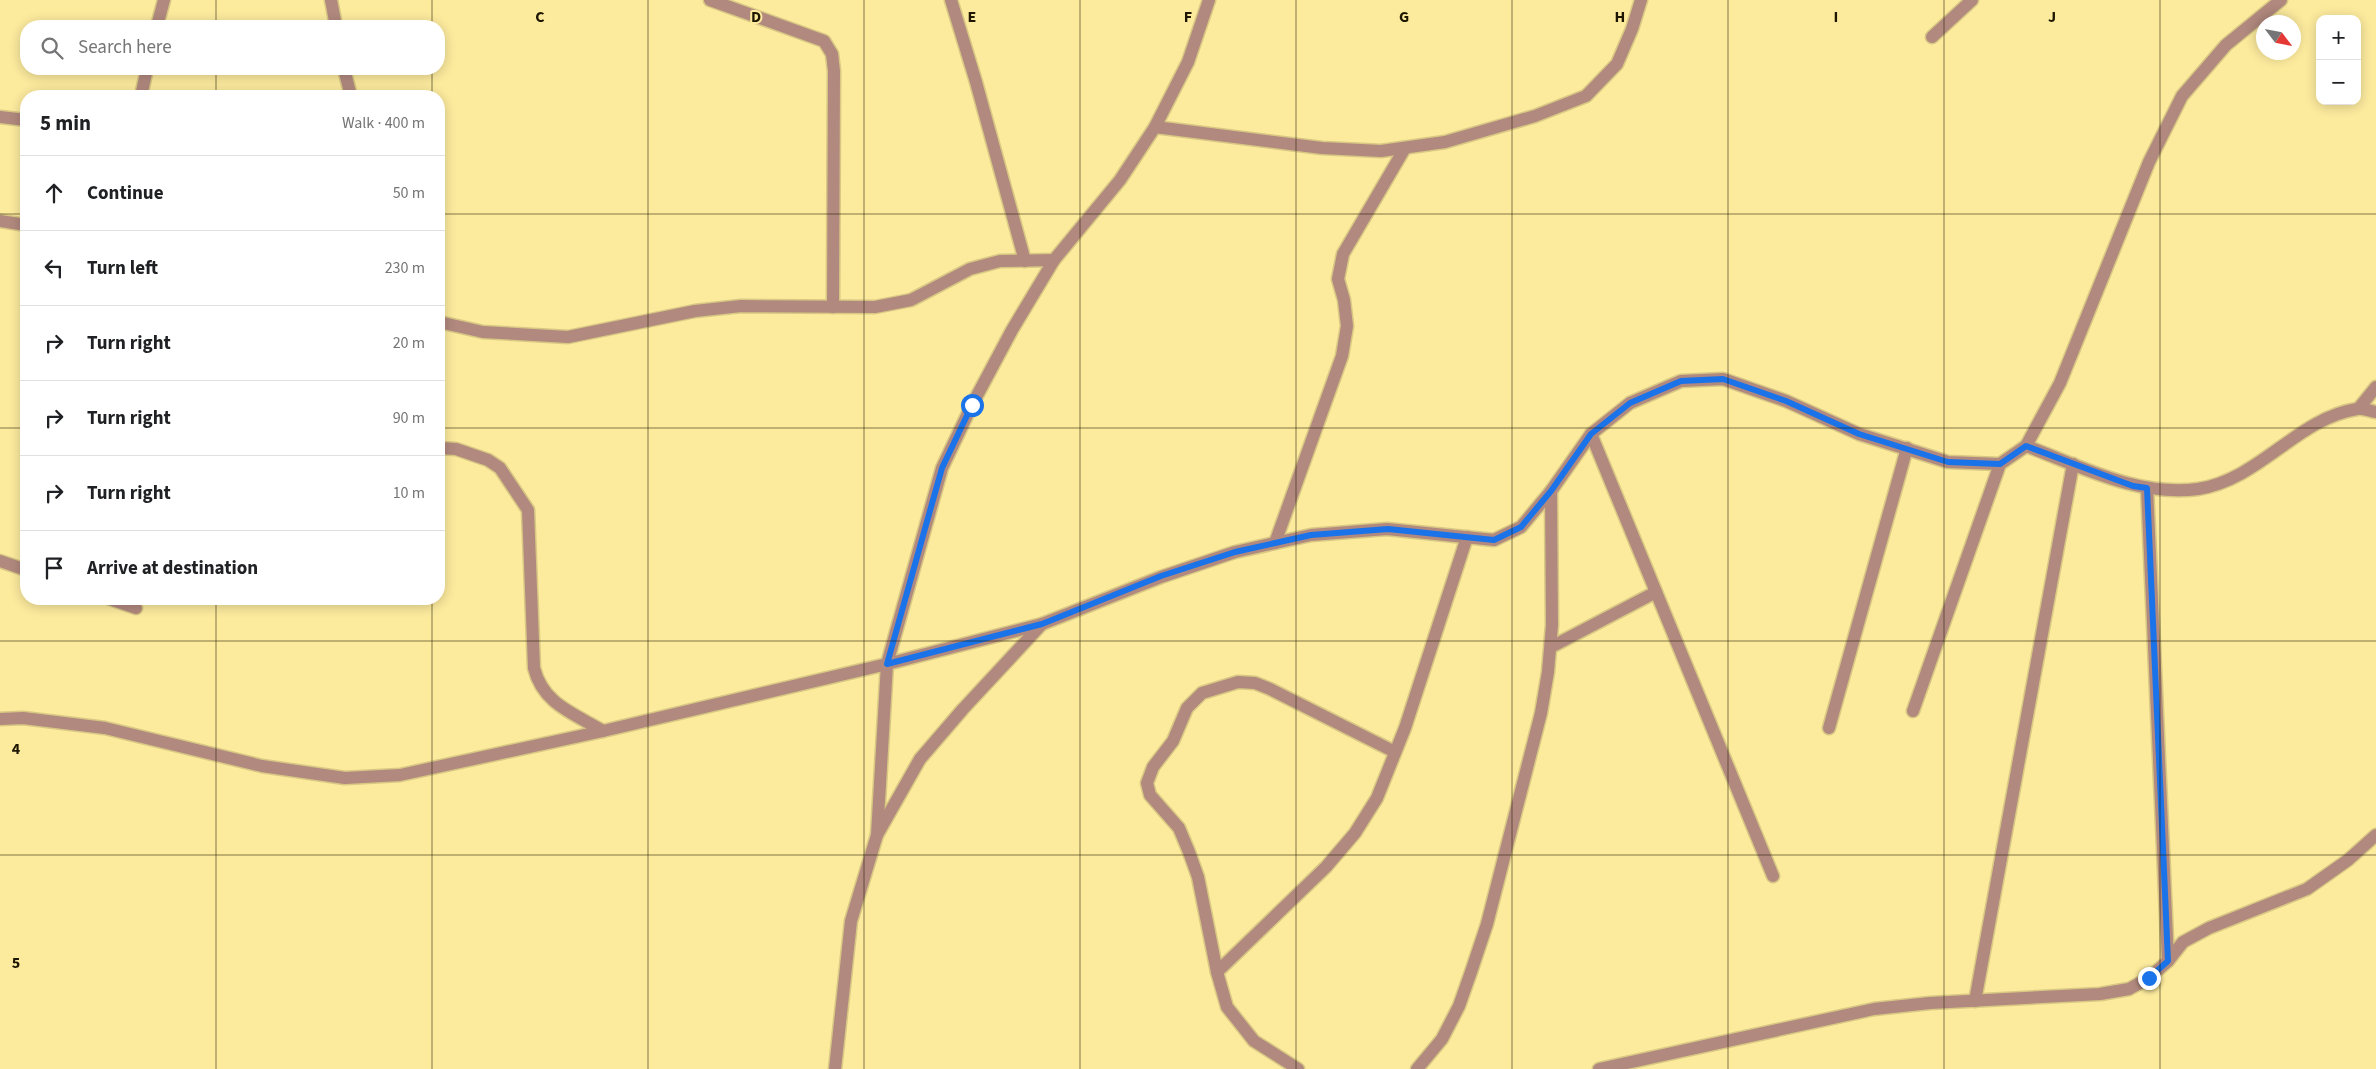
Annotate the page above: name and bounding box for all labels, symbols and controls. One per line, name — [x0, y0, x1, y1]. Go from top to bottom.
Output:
text: C — [535, 6, 545, 28]
text: D — [751, 6, 761, 28]
text: E — [968, 6, 976, 28]
text: F — [1184, 6, 1192, 28]
text: G — [1399, 6, 1409, 28]
text: H — [1615, 6, 1625, 28]
text: I — [1834, 6, 1838, 28]
text: J — [2048, 6, 2056, 28]
north arrow — [2256, 15, 2301, 60]
map controls — [2316, 15, 2361, 105]
button: + — [2316, 15, 2361, 60]
search box — [20, 20, 445, 75]
icon: search — [38, 34, 66, 62]
text: Search here — [78, 34, 172, 61]
button: − — [2316, 60, 2361, 105]
text: 5 min — [40, 108, 91, 138]
text: Walk · 400 m — [342, 112, 425, 134]
icon: ahead — [40, 179, 68, 207]
text: Continue — [87, 180, 164, 207]
text: 50 m — [393, 182, 425, 204]
icon: left — [40, 254, 68, 282]
text: Turn left — [87, 255, 158, 282]
text: 230 m — [385, 257, 425, 279]
icon: right — [40, 329, 68, 357]
text: Turn right — [87, 330, 171, 357]
text: 20 m — [393, 332, 425, 354]
route start — [961, 394, 984, 417]
icon: right — [40, 404, 68, 432]
text: Turn right — [87, 405, 171, 432]
text: 90 m — [393, 407, 425, 429]
icon: right — [40, 479, 68, 507]
text: Turn right — [87, 480, 171, 507]
text: 10 m — [393, 482, 425, 504]
icon: arrive — [40, 554, 68, 582]
text: Arrive at destination — [87, 555, 258, 582]
text: 4 — [12, 738, 21, 760]
text: 5 — [12, 952, 20, 974]
route end — [2138, 967, 2161, 990]

